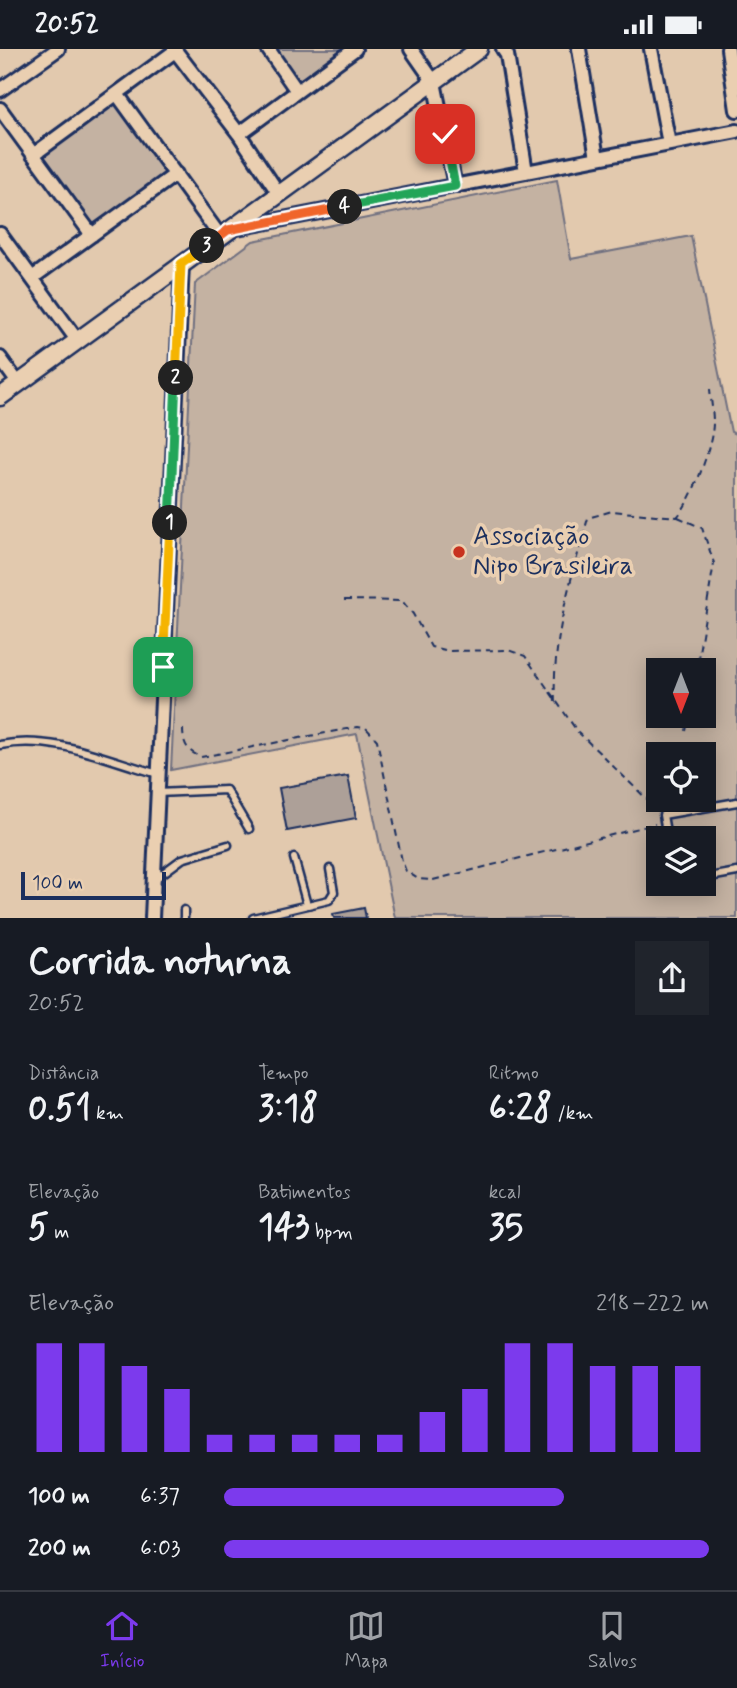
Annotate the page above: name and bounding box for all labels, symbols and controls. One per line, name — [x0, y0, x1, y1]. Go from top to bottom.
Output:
text: 20:52 — [35, 8, 99, 42]
pin — [415, 104, 475, 164]
icon: check — [426, 115, 464, 153]
pin: 4 — [328, 189, 362, 225]
text: 4 — [339, 194, 350, 219]
pin: 3 — [190, 229, 224, 263]
text: 3 — [202, 233, 211, 258]
pin: 2 — [158, 361, 194, 395]
text: 2 — [171, 365, 180, 390]
pin: 1 — [152, 505, 188, 540]
text: 1 — [165, 510, 174, 535]
place label: Associação Nipo Brasileira — [473, 520, 633, 584]
marker: Associação Nipo Brasileira — [451, 544, 467, 560]
pin — [133, 637, 193, 697]
icon: arrive — [144, 648, 182, 686]
north arrow — [646, 658, 716, 728]
map controls — [646, 658, 716, 896]
button: locate — [646, 742, 716, 812]
button: layers — [646, 826, 716, 896]
scale bar — [21, 869, 166, 901]
text: 100 m — [32, 871, 83, 896]
text: Corrida noturna — [28, 938, 292, 987]
button: share — [635, 941, 709, 1015]
text: 20:52 — [28, 989, 85, 1019]
text: Distância — [28, 1061, 99, 1086]
text: Tempo — [258, 1061, 309, 1086]
text: Ritmo — [489, 1061, 539, 1086]
text: 0.51 — [28, 1086, 91, 1132]
text: 3:18 — [258, 1086, 318, 1132]
text: 6:28 — [489, 1086, 552, 1132]
text: km — [91, 1101, 124, 1126]
text: /km — [552, 1101, 593, 1126]
text: Elevação — [28, 1180, 99, 1205]
text: Batimentos — [258, 1180, 351, 1205]
text: kcal — [489, 1180, 521, 1205]
text: 5 — [28, 1205, 49, 1251]
text: 143 — [258, 1205, 310, 1251]
text: 35 — [489, 1205, 523, 1251]
text: m — [49, 1220, 69, 1245]
text: bpm — [310, 1220, 353, 1245]
text: Elevação — [28, 1289, 114, 1319]
text: 218–222 m — [596, 1289, 709, 1319]
text: 100 m — [28, 1482, 90, 1512]
text: 6:37 — [140, 1482, 180, 1512]
text: 200 m — [28, 1534, 91, 1564]
text: 6:03 — [140, 1534, 181, 1564]
tab: Início — [100, 1607, 145, 1674]
tab: Mapa — [345, 1607, 388, 1674]
tab: Salvos — [588, 1607, 637, 1674]

